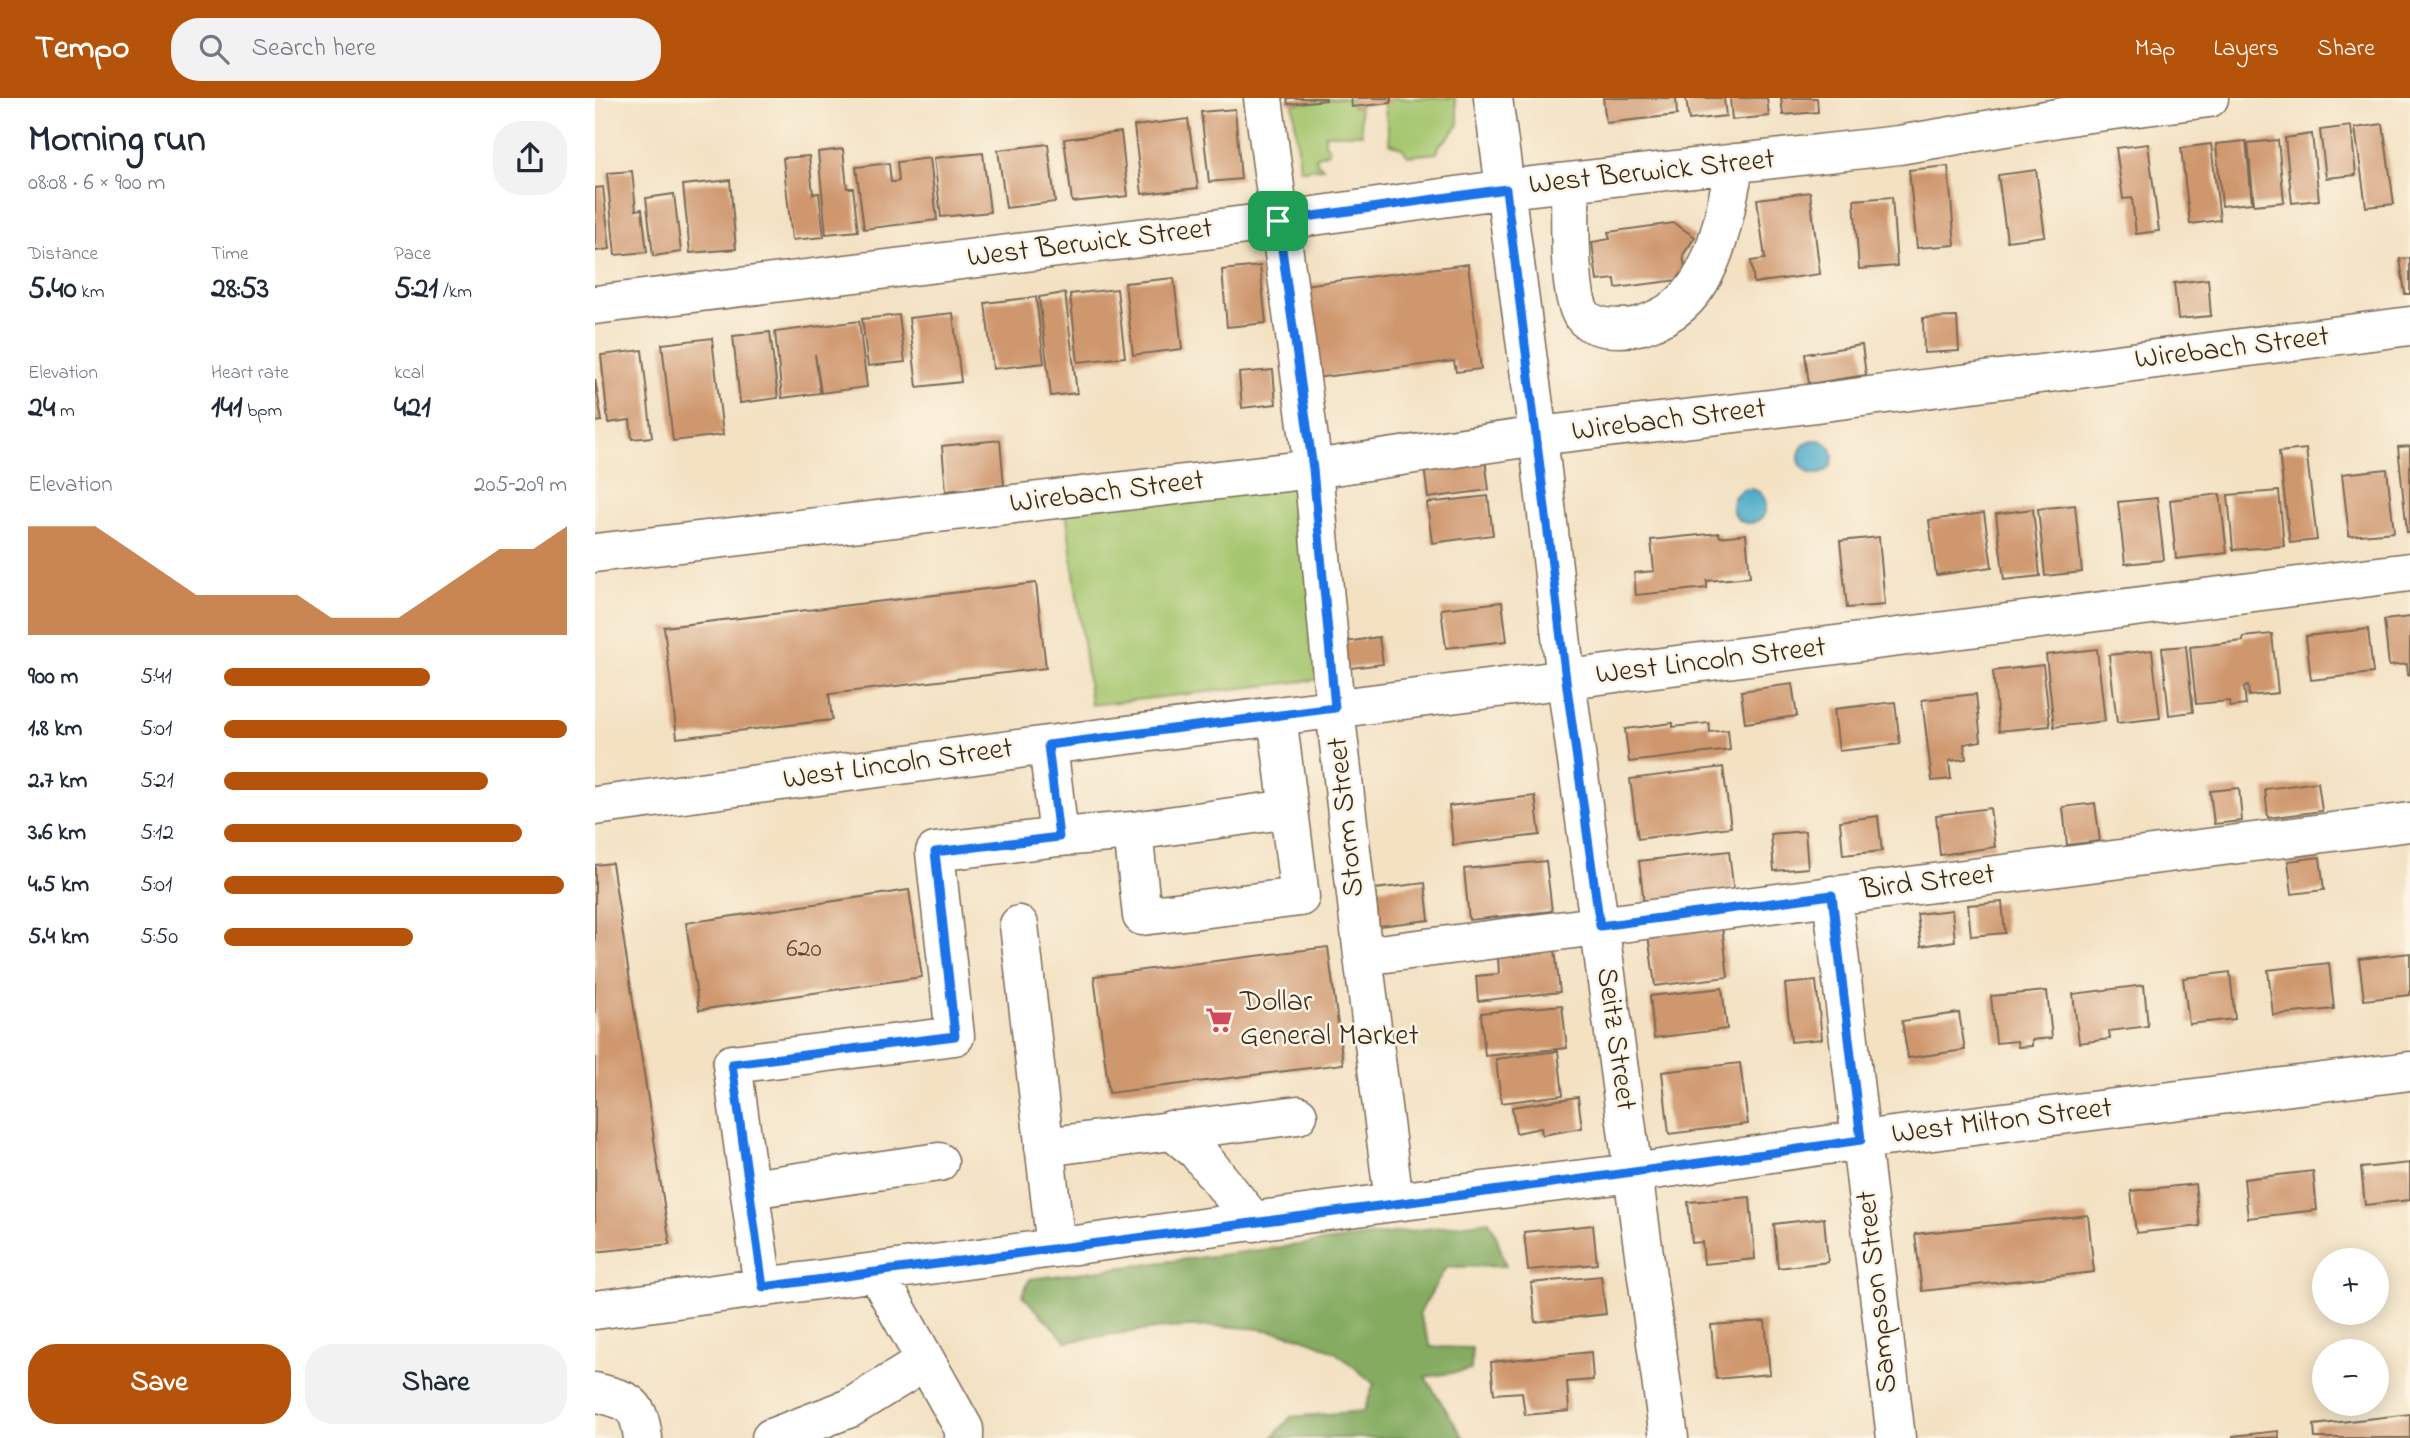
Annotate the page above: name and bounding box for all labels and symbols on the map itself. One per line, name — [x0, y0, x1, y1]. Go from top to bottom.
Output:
street label: West Berwick Street — [1527, 138, 1777, 208]
pin — [1248, 191, 1308, 251]
street label: West Berwick Street — [965, 207, 1215, 281]
street label: Wirebach Street — [2132, 315, 2332, 383]
street label: Wirebach Street — [1569, 387, 1769, 455]
street label: Wirebach Street — [1007, 459, 1207, 527]
street label: West Lincoln Street — [1593, 626, 1829, 698]
street label: West Lincoln Street — [780, 727, 1016, 803]
street label: Storm Street — [1317, 735, 1377, 899]
street label: Bird Street — [1857, 853, 1998, 913]
house number: 620 — [786, 931, 822, 969]
street label: Seitz Street — [1583, 965, 1647, 1113]
place label: Dollar General Market — [1239, 981, 1419, 1059]
supermarket icon: Dollar General Market — [1204, 1005, 1234, 1035]
street label: West Milton Street — [1889, 1087, 2115, 1157]
street label: Sampson Street — [1845, 1188, 1911, 1396]

